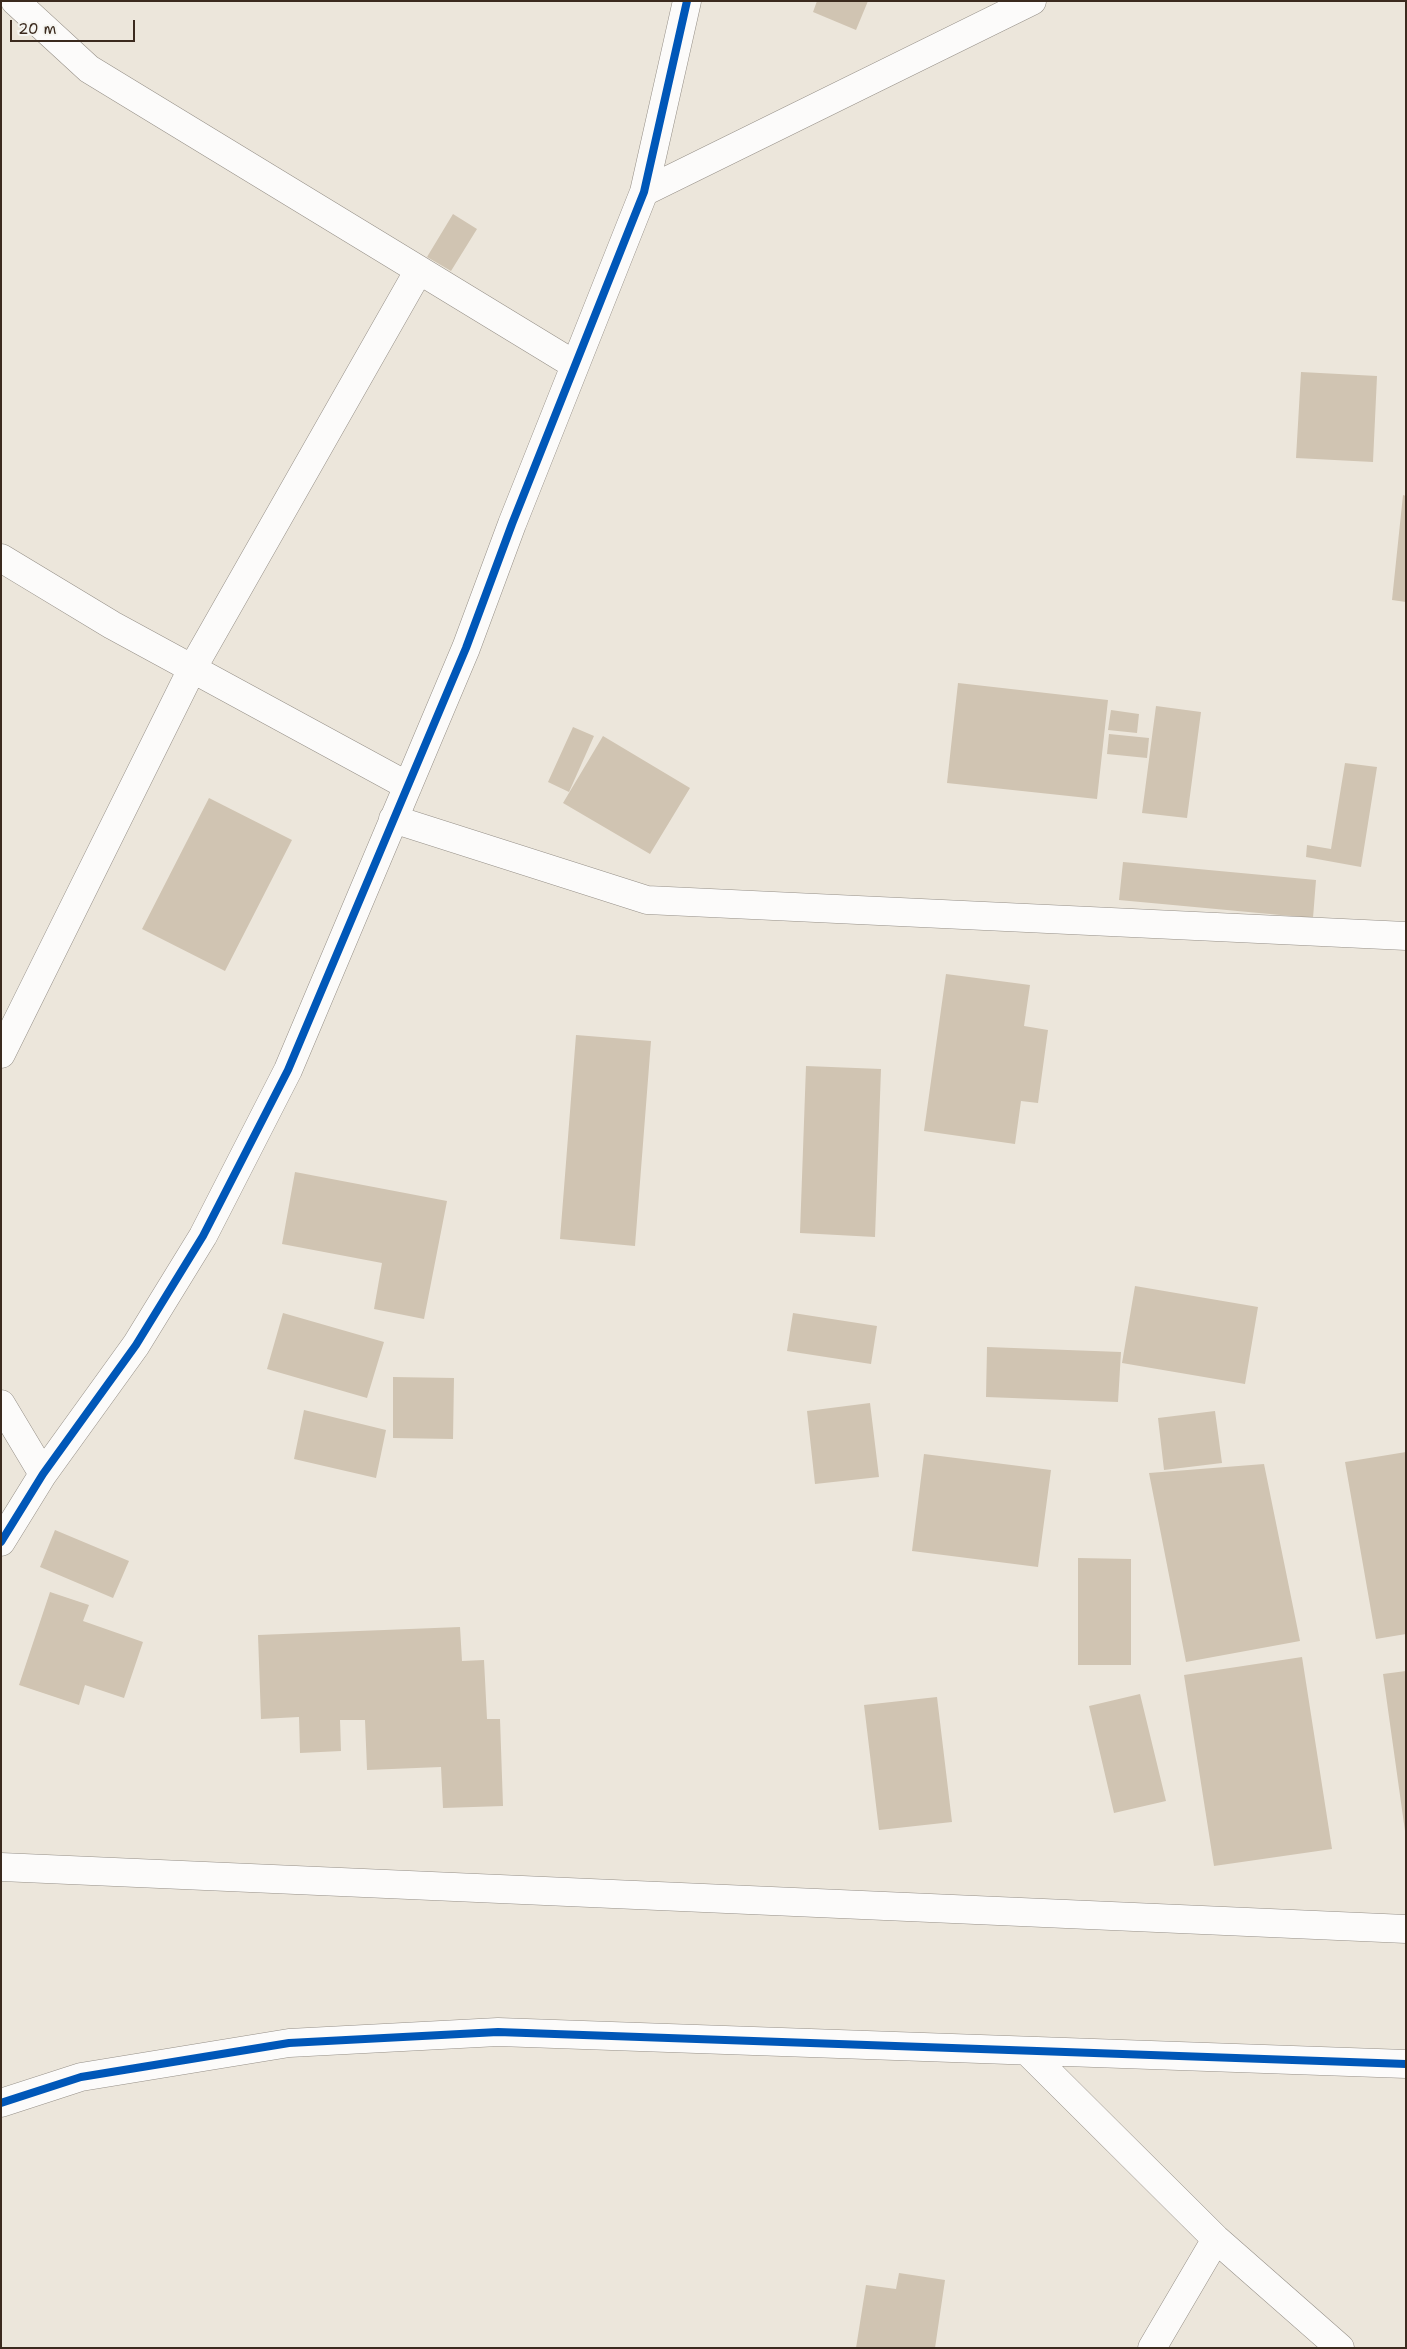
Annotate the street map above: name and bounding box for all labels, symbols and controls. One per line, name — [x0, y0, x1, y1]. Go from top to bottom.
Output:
scale bar — [12, 10, 138, 42]
text: 20 m — [18, 19, 57, 39]

